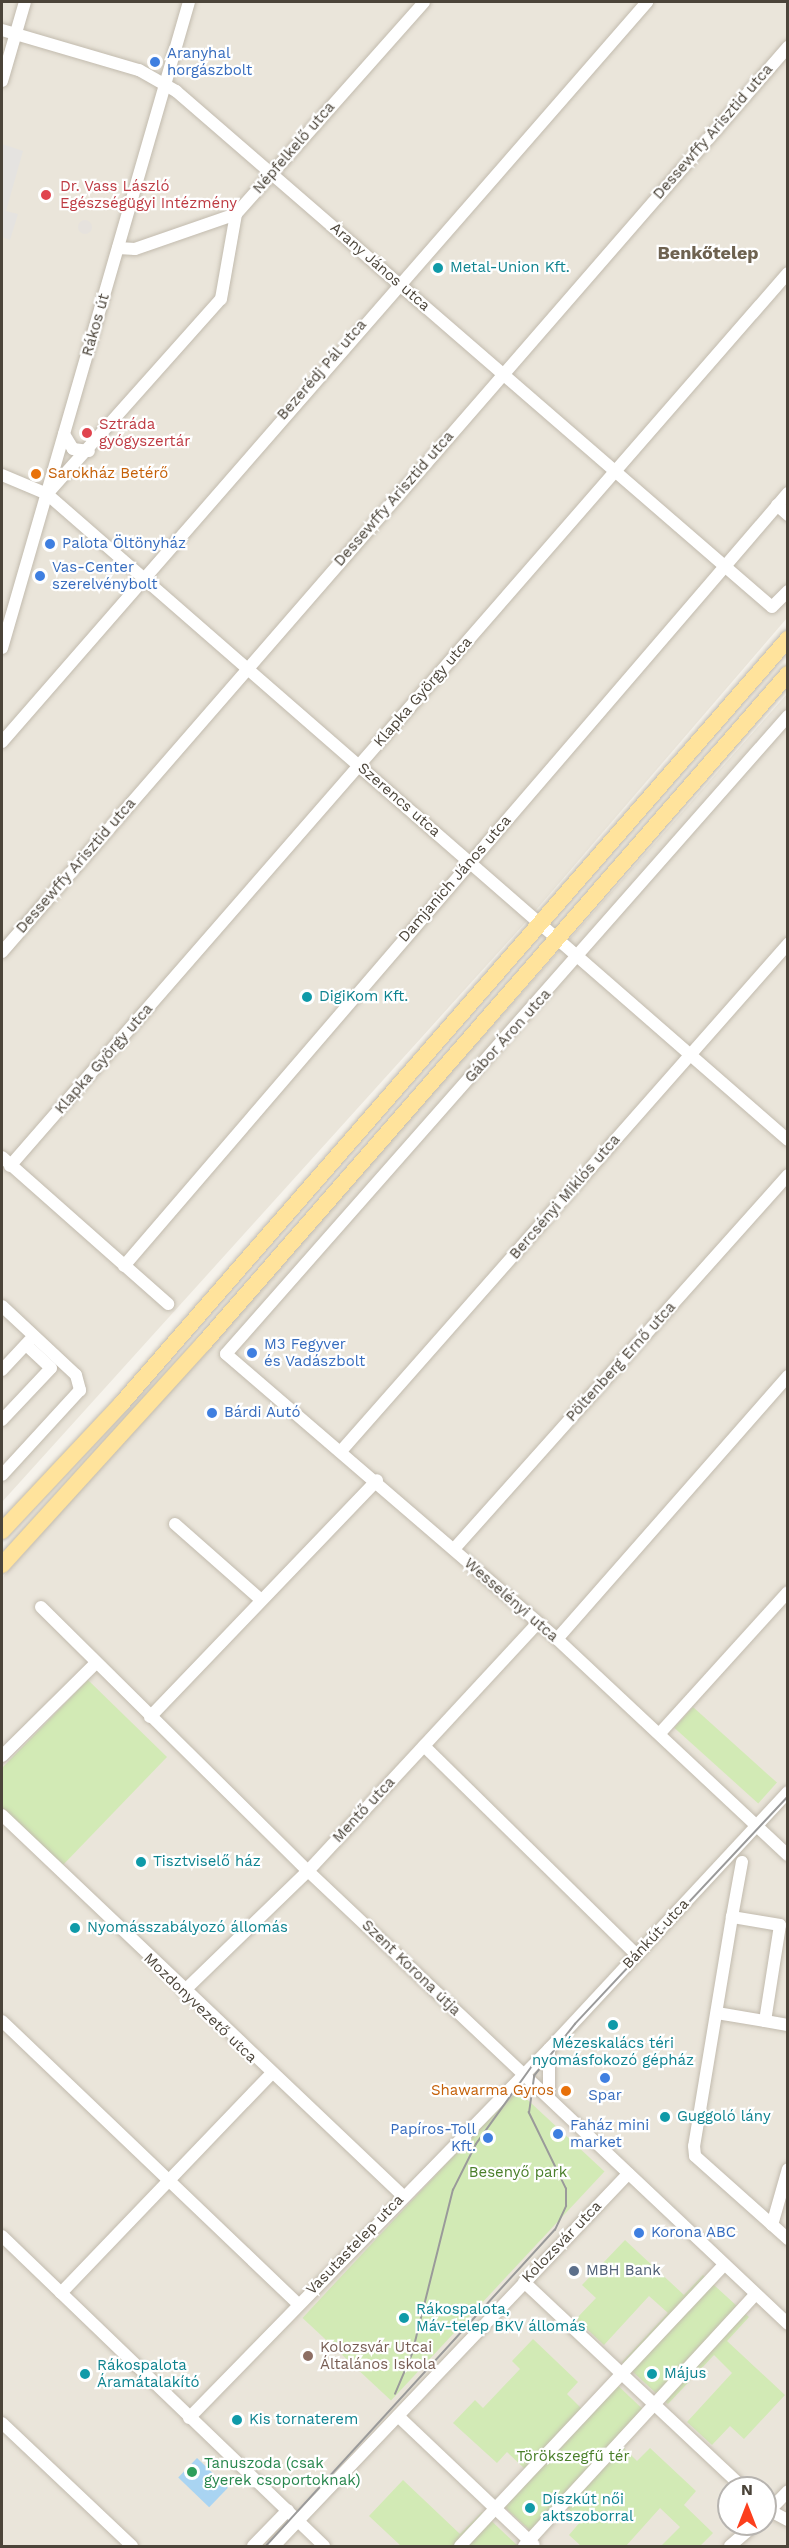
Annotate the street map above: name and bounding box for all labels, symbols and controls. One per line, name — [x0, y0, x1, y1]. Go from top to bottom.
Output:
place label: Aranyhal horgászbolt — [167, 44, 252, 79]
marker: Aranyhal horgászbolt — [148, 55, 162, 69]
street label: Dessewffy Arisztid utca — [649, 60, 777, 204]
street label: Népfelkelő utca — [249, 98, 339, 198]
place label: Dr. Vass László Egészségügyi Intézmény — [60, 177, 237, 212]
marker: Dr. Vass László Egészségügyi Intézmény — [37, 186, 55, 204]
street label: Arany János utca — [326, 219, 434, 315]
district label: Benkőtelep — [657, 242, 759, 264]
place label: Metal-Union Kft. — [450, 259, 570, 277]
marker: Metal-Union Kft. — [431, 261, 445, 275]
street label: Rákos út — [78, 292, 114, 358]
street label: Bezerédj Pál utca — [273, 316, 371, 424]
place label: Sztráda gyógyszertár — [99, 415, 190, 450]
marker: Sztráda gyógyszertár — [80, 426, 94, 440]
street label: Dessewffy Arisztid utca — [330, 427, 458, 571]
place label: Sarokház Betérő — [48, 465, 168, 483]
marker: Sarokház Betérő — [29, 467, 43, 481]
place label: Palota Öltönyház — [62, 535, 186, 553]
marker: Palota Öltönyház — [43, 537, 57, 551]
place label: Vas-Center szerelvénybolt — [52, 558, 158, 593]
marker: Vas-Center szerelvénybolt — [33, 569, 47, 583]
street label: Klapka György utca — [370, 633, 476, 751]
street label: Szerencs utca — [354, 759, 444, 841]
street label: Dessewffy Arisztid utca — [12, 794, 140, 938]
street label: Damjanich János utca — [395, 812, 515, 946]
street label: Gábor Áron utca — [461, 985, 555, 1087]
place label: DigiKom Kft. — [319, 988, 408, 1006]
marker: DigiKom Kft. — [300, 990, 314, 1004]
street label: Klapka György utca — [51, 1000, 157, 1118]
street label: Bercsényi Miklós utca — [506, 1131, 624, 1263]
street label: Pöltenberg Ernő utca — [562, 1298, 680, 1426]
place label: M3 Fegyver és Vadászbolt — [264, 1335, 366, 1370]
marker: M3 Fegyver és Vadászbolt — [245, 1346, 259, 1360]
place label: Bárdi Autó — [224, 1404, 301, 1422]
marker: Bárdi Autó — [205, 1406, 219, 1420]
street label: Wesselényi utca — [460, 1554, 562, 1646]
street label: Mentő utca — [329, 1773, 399, 1847]
place label: Tisztviselő ház — [153, 1853, 261, 1871]
marker: Tisztviselő ház — [134, 1855, 148, 1869]
street label: Bánkút utca — [619, 1895, 693, 1973]
street label: Szent Korona útja — [358, 1916, 464, 2020]
place label: Nyomásszabályozó állomás — [87, 1919, 288, 1937]
marker: Nyomásszabályozó állomás — [68, 1921, 82, 1935]
street label: Mozdonyvezető utca — [140, 1949, 260, 2067]
marker: Mézeskalács téri nyomásfokozó gépház — [606, 2018, 620, 2032]
place label: Mézeskalács téri nyomásfokozó gépház — [532, 2034, 694, 2069]
marker: Spar — [598, 2071, 612, 2085]
place label: Shawarma Gyros — [431, 2082, 554, 2100]
marker: Shawarma Gyros — [559, 2084, 573, 2098]
place label: Spar — [588, 2087, 622, 2105]
place label: Guggoló lány — [677, 2108, 771, 2126]
marker: Guggoló lány — [658, 2110, 672, 2124]
place label: Faház mini market — [570, 2116, 649, 2151]
place label: Papíros-Toll Kft. — [390, 2120, 476, 2155]
marker: Faház mini market — [551, 2127, 565, 2141]
marker: Papíros-Toll Kft. — [481, 2131, 495, 2145]
park label: Besenyő park — [469, 2164, 567, 2182]
street label: Vasutastelep utca — [303, 2191, 407, 2299]
street label: Kolozsvár utca — [518, 2197, 606, 2287]
place label: Korona ABC — [651, 2224, 737, 2242]
marker: Korona ABC — [632, 2226, 646, 2240]
place label: MBH Bank — [586, 2262, 661, 2280]
marker: MBH Bank — [567, 2264, 581, 2278]
place label: Rákospalota, Máv-telep BKV állomás — [416, 2300, 586, 2335]
marker: Rákospalota, Máv-telep BKV állomás — [397, 2311, 411, 2325]
place label: Kolozsvár Utcai Általános Iskola — [320, 2338, 436, 2373]
marker: Kolozsvár Utcai Általános Iskola — [301, 2349, 315, 2363]
place label: Rákospalota Áramátalakító — [97, 2356, 199, 2391]
place label: Május — [664, 2365, 706, 2383]
marker: Rákospalota Áramátalakító — [78, 2367, 92, 2381]
marker: Május — [645, 2367, 659, 2381]
place label: Kis tornaterem — [249, 2411, 358, 2429]
marker: Kis tornaterem — [230, 2413, 244, 2427]
park label: Törökszegfű tér — [516, 2448, 630, 2466]
place label: Tanuszoda (csak gyerek csoportoknak) — [204, 2454, 361, 2489]
marker: Tanuszoda (csak gyerek csoportoknak) — [185, 2465, 199, 2479]
north arrow — [717, 2476, 777, 2536]
text: N — [741, 2480, 753, 2499]
place label: Díszkút női aktszoborral — [542, 2490, 634, 2525]
marker: Díszkút női aktszoborral — [523, 2501, 537, 2515]

